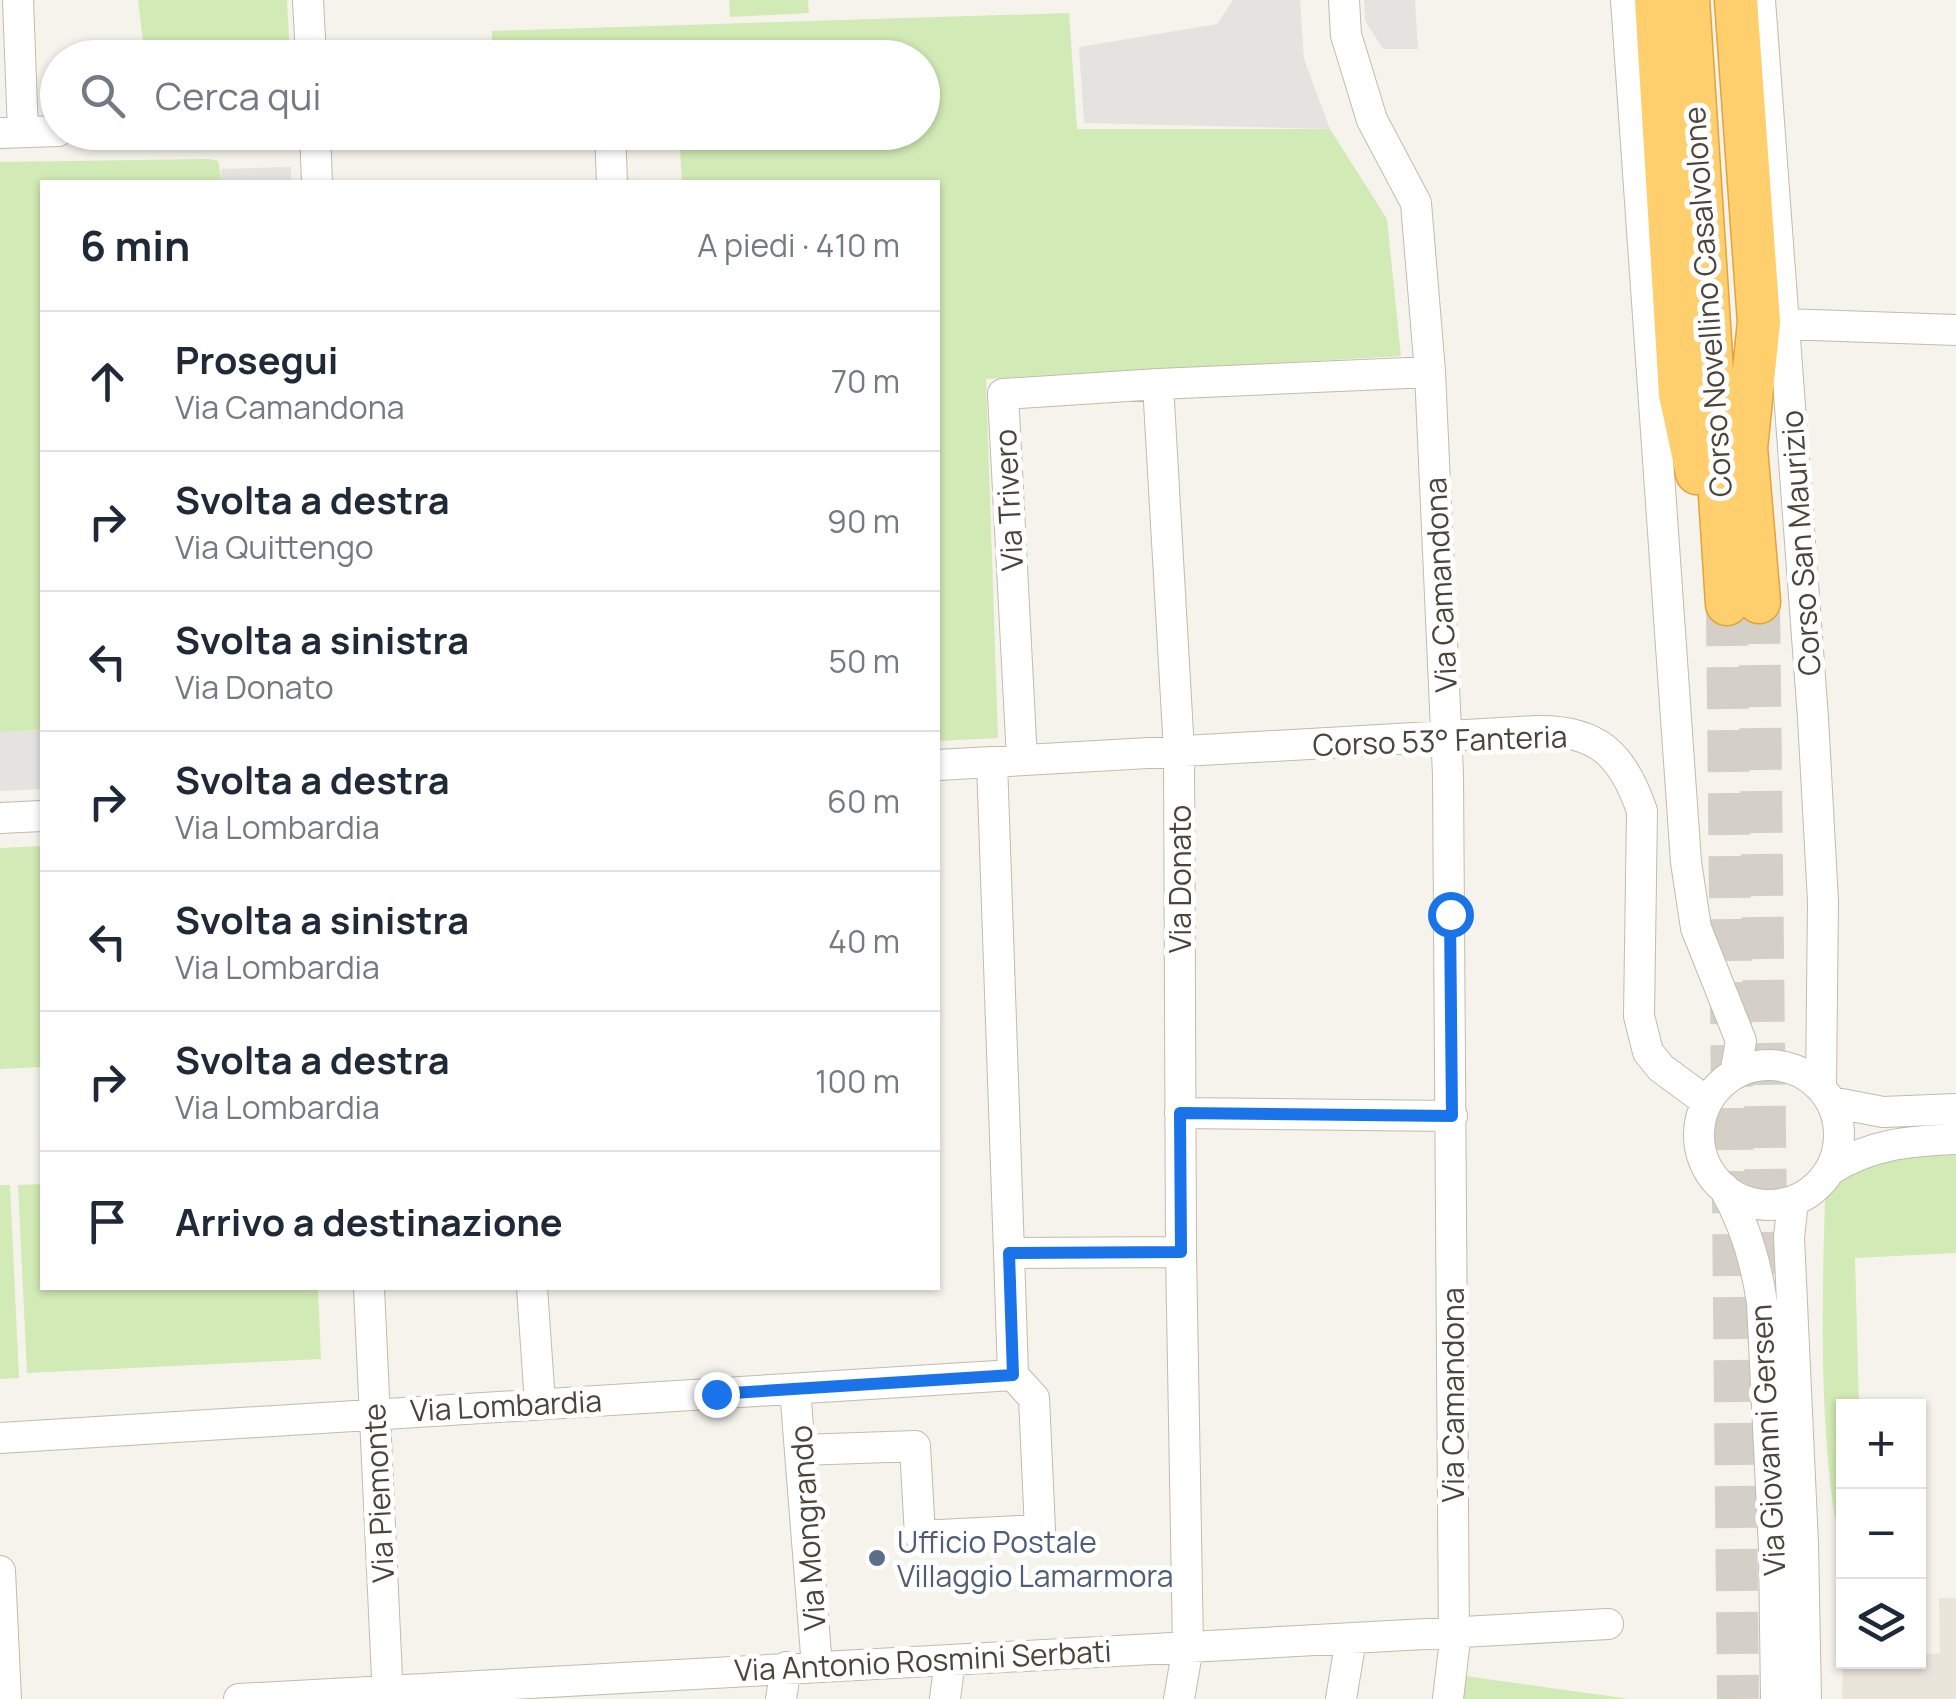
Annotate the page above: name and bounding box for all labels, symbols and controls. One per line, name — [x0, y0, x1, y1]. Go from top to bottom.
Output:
search box — [40, 40, 940, 150]
icon: search — [75, 68, 130, 123]
text: Cerca qui — [155, 69, 321, 121]
street label: Corso Novellino Casalvolone — [1673, 105, 1741, 499]
text: 6 min — [80, 216, 190, 274]
text: A piedi · 410 m — [697, 223, 900, 267]
text: Prosegui — [175, 333, 338, 385]
icon: ahead — [80, 354, 135, 409]
text: 70 m — [831, 359, 900, 403]
text: Via Camandona — [175, 385, 404, 429]
street label: Corso San Maurizio — [1770, 409, 1830, 677]
street label: Via Trivero — [984, 428, 1032, 572]
text: Svolta a destra — [175, 473, 450, 525]
street label: Via Camandona — [1414, 477, 1466, 693]
icon: right — [80, 494, 135, 549]
text: 90 m — [827, 499, 900, 543]
text: Via Quittengo — [175, 525, 374, 569]
text: Svolta a sinistra — [175, 613, 469, 665]
icon: left — [80, 634, 135, 689]
text: 50 m — [828, 639, 900, 683]
text: Via Donato — [175, 665, 334, 709]
street label: Corso 53° Fanteria — [1312, 715, 1568, 765]
text: Svolta a destra — [175, 753, 450, 805]
icon: right — [80, 774, 135, 829]
text: 60 m — [827, 779, 900, 823]
text: Via Lombardia — [175, 805, 380, 849]
street label: Via Donato — [1159, 805, 1200, 953]
route start — [1428, 892, 1474, 938]
text: Svolta a sinistra — [175, 893, 469, 945]
icon: left — [80, 914, 135, 969]
text: 40 m — [828, 919, 900, 963]
text: Via Lombardia — [175, 945, 380, 989]
text: Svolta a destra — [175, 1033, 450, 1085]
icon: right — [80, 1054, 135, 1109]
text: 100 m — [815, 1059, 900, 1103]
text: Via Lombardia — [175, 1085, 380, 1129]
icon: arrive — [80, 1194, 135, 1249]
text: Arrivo a destinazione — [175, 1195, 563, 1247]
street label: Via Camandona — [1432, 1287, 1473, 1503]
street label: Via Giovanni Gersen — [1739, 1303, 1795, 1577]
route end — [694, 1372, 740, 1418]
street label: Via Lombardia — [409, 1380, 603, 1430]
map controls — [1836, 1399, 1926, 1669]
button: + — [1836, 1399, 1926, 1489]
street label: Via Piemonte — [353, 1402, 403, 1584]
street label: Via Mongrando — [779, 1424, 835, 1632]
button: − — [1836, 1489, 1926, 1579]
place label: Ufficio Postale Villaggio Lamarmora — [897, 1521, 1173, 1596]
marker: Ufficio Postale Villaggio Lamarmora — [866, 1547, 888, 1569]
button: layers — [1836, 1579, 1926, 1669]
street label: Via Antonio Rosmini Serbati — [733, 1630, 1113, 1690]

